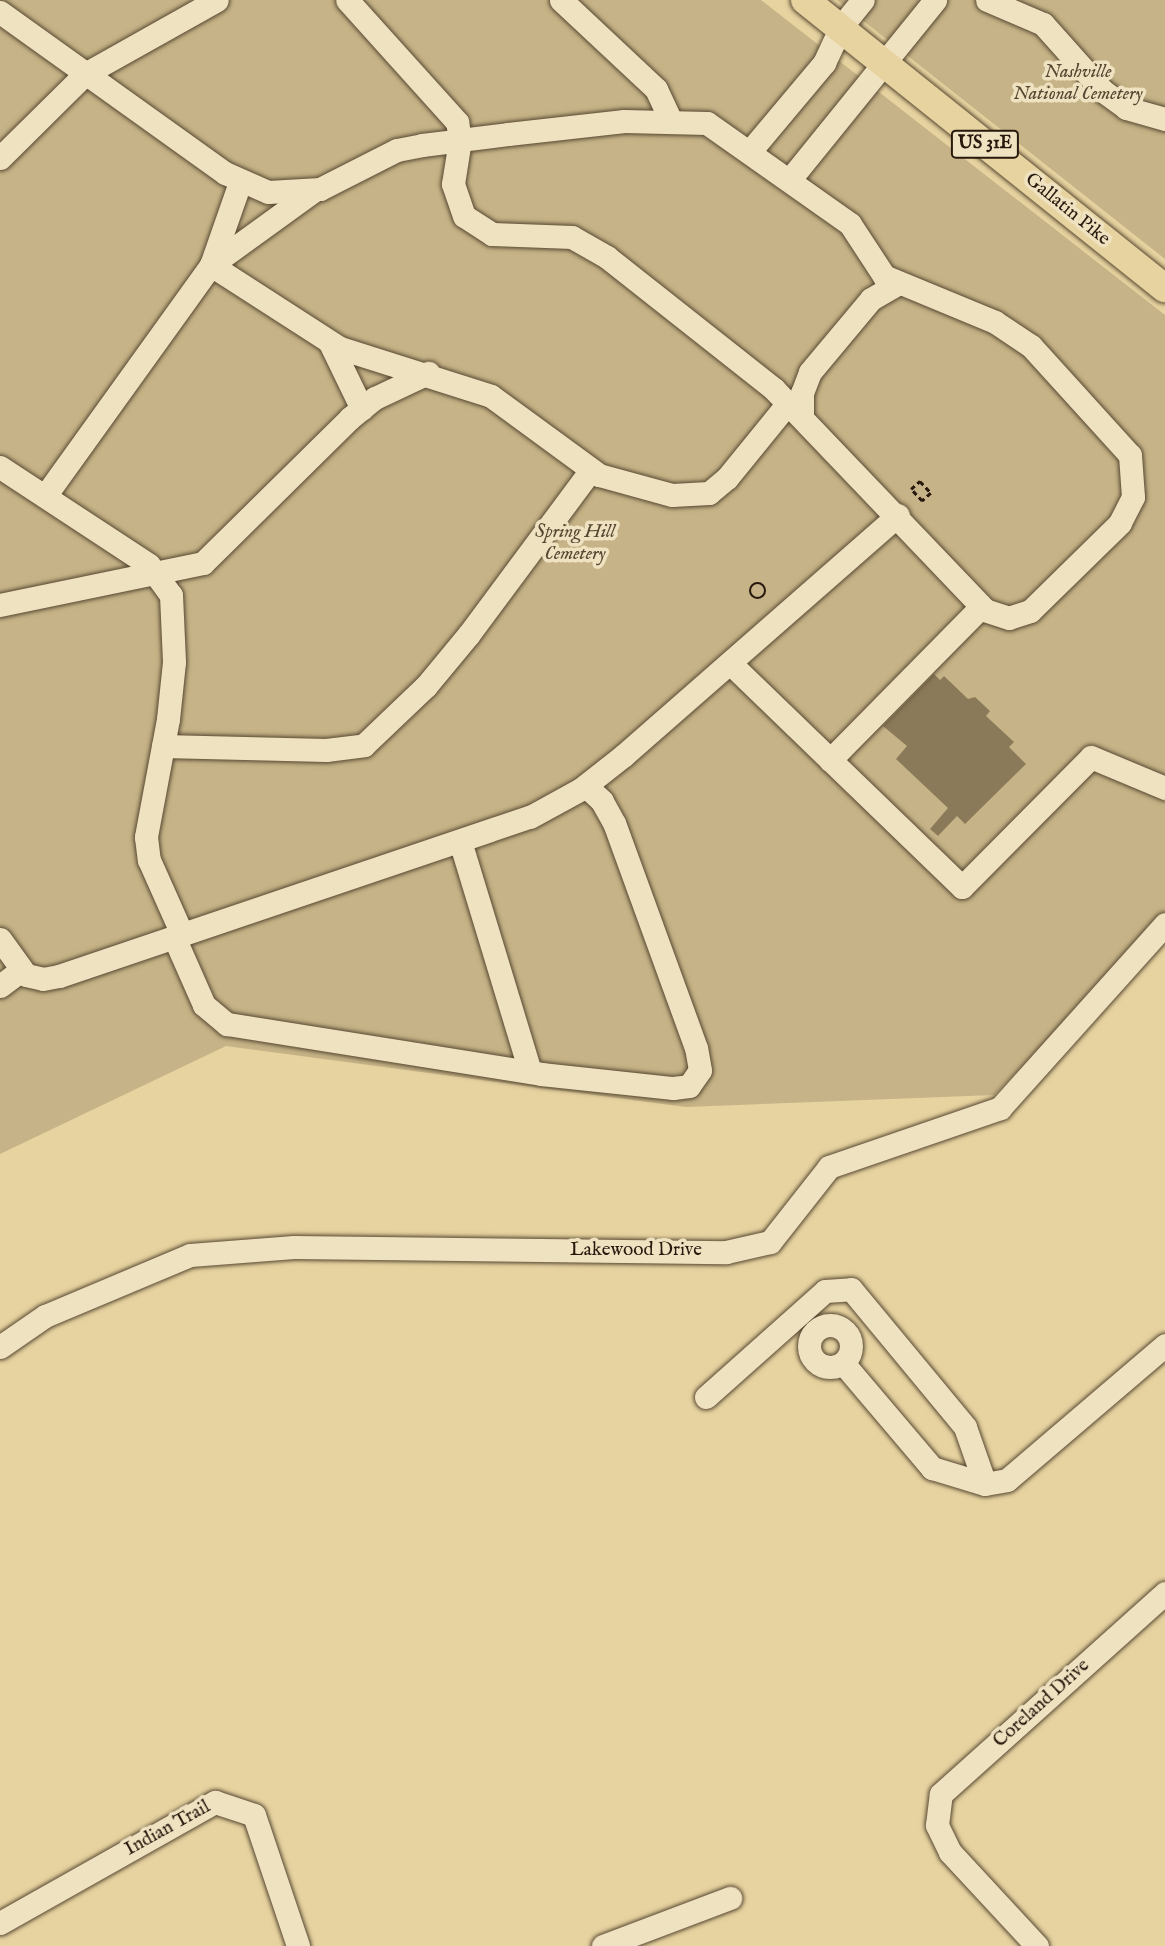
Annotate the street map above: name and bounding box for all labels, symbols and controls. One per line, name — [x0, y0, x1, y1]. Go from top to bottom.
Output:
park label: Nashville National Cemetery — [1013, 62, 1143, 106]
road number: US 31E — [950, 130, 1020, 159]
street label: Gallatin Pike — [1020, 169, 1114, 251]
park label: Spring Hill Cemetery — [535, 522, 615, 566]
street label: Lakewood Drive — [570, 1240, 702, 1262]
street label: Coreland Drive — [989, 1655, 1095, 1753]
street label: Indian Trail — [121, 1796, 215, 1862]

